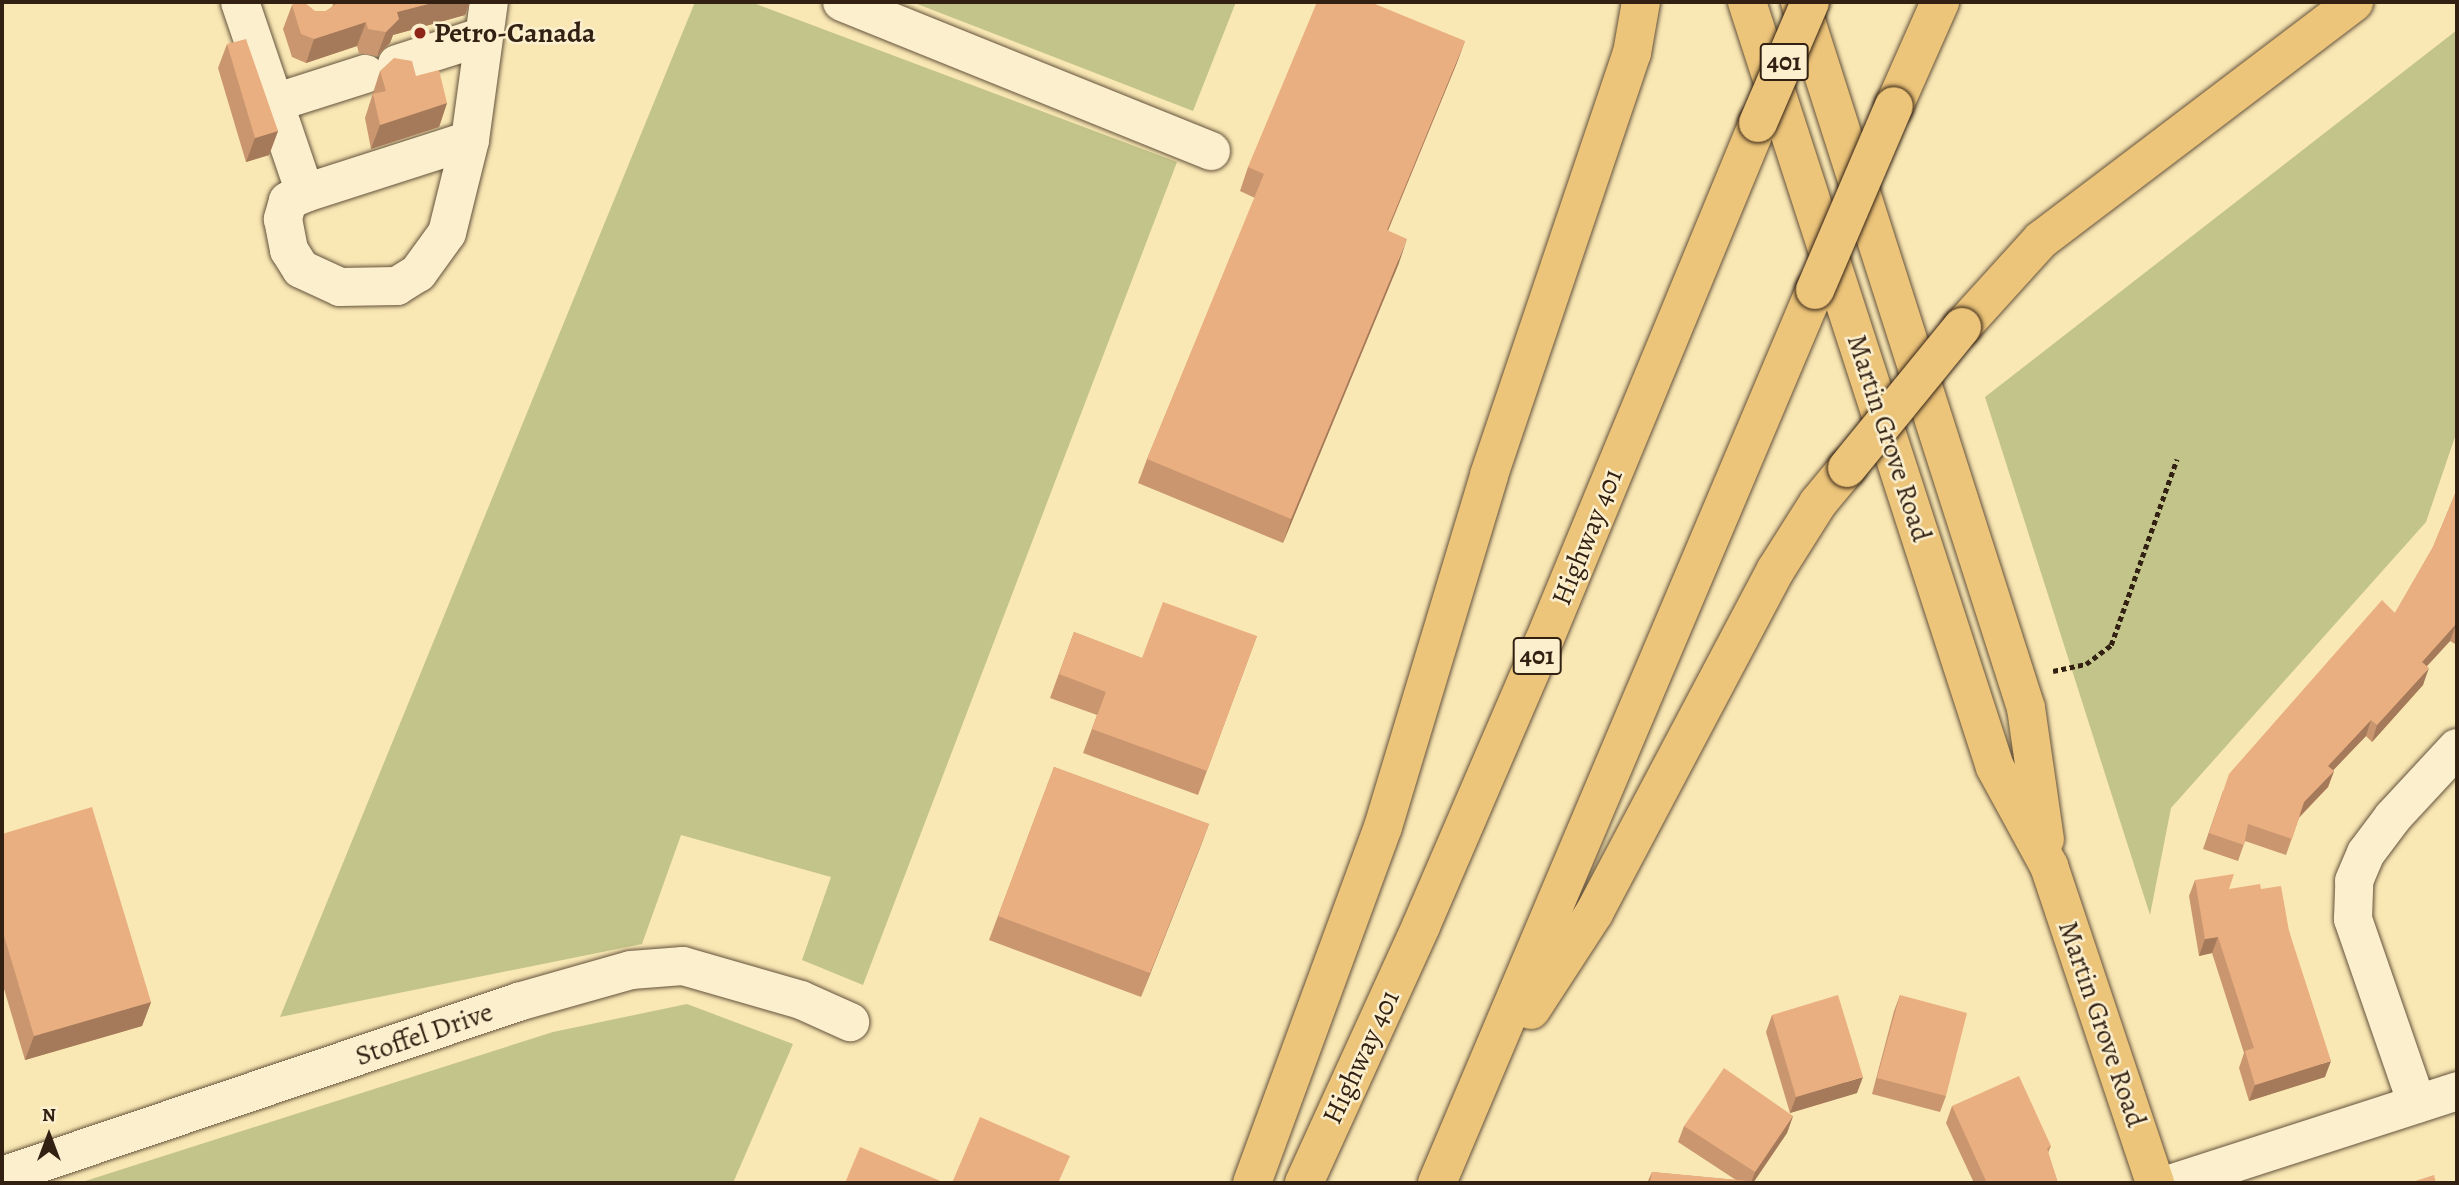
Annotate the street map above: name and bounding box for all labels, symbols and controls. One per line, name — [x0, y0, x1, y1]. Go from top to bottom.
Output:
place label: Petro-Canada — [434, 16, 596, 50]
marker: Petro-Canada — [412, 25, 428, 41]
road number: 401 — [1760, 40, 1809, 85]
street label: Martin Grove Road — [1840, 330, 1938, 546]
street label: Highway 401 — [1544, 464, 1630, 610]
road number: 401 — [1512, 634, 1562, 678]
street label: Martin Grove Road — [2051, 917, 2153, 1131]
street label: Highway 401 — [1315, 985, 1407, 1129]
street label: Stoffel Drive — [351, 995, 497, 1073]
north arrow — [14, 1101, 84, 1171]
text: N — [42, 1102, 56, 1128]

